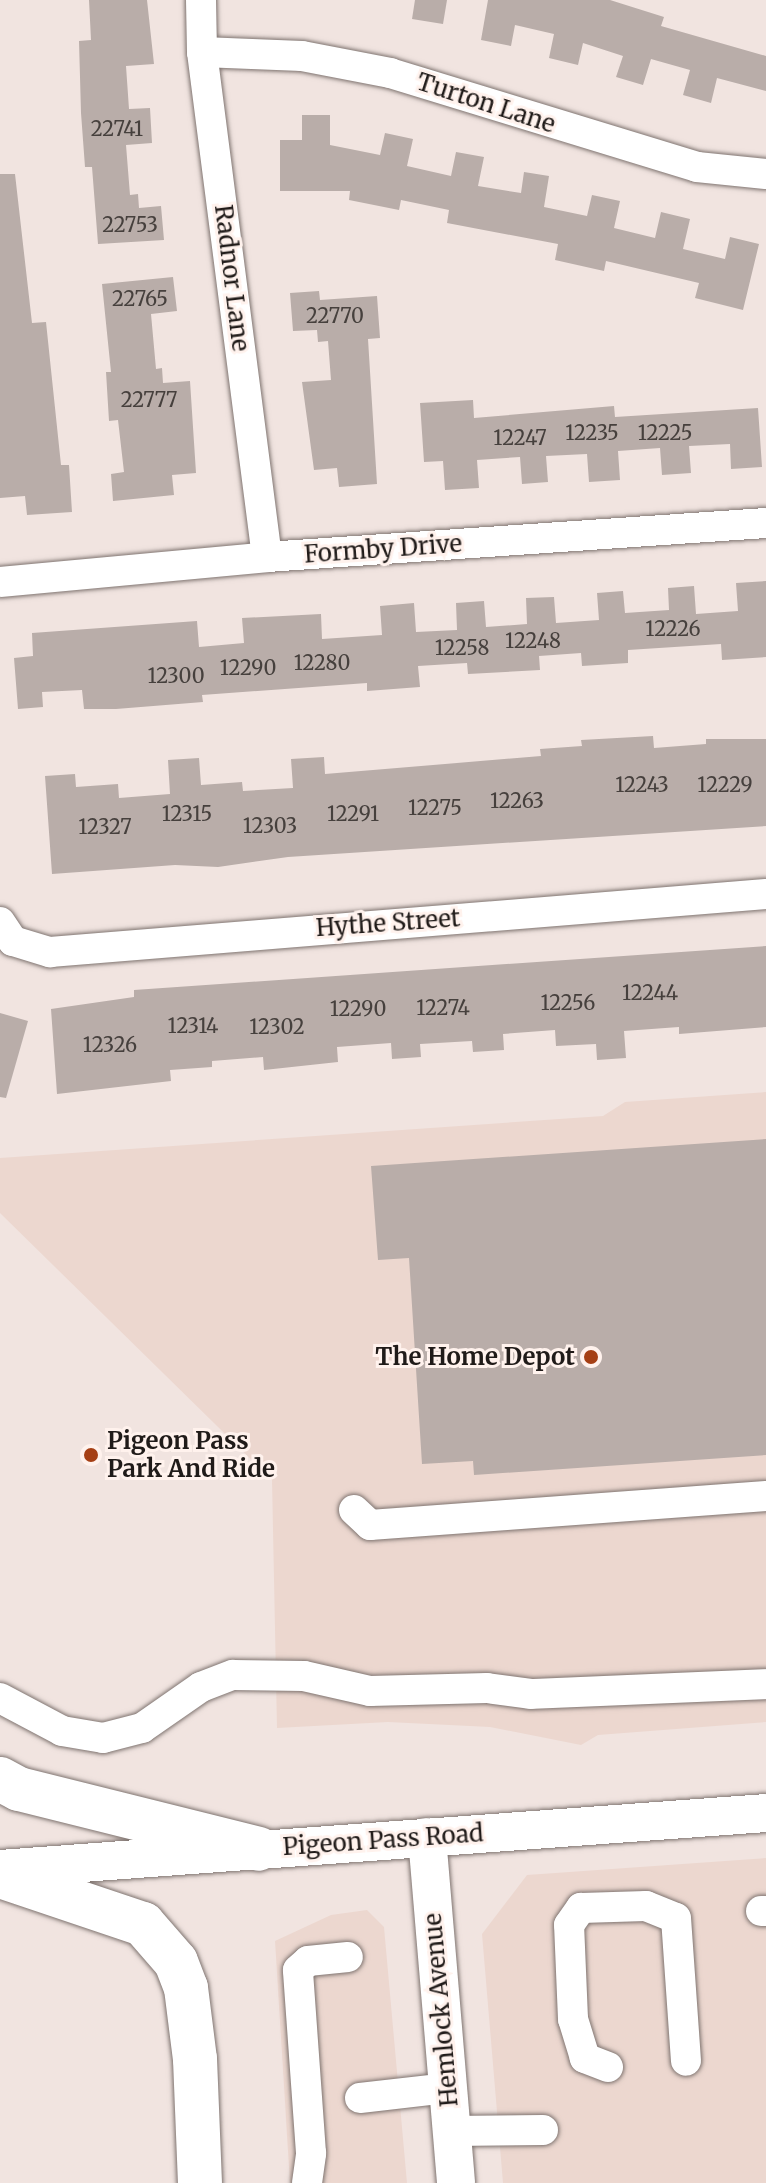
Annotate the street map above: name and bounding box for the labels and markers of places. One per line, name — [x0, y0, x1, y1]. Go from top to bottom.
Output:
place label: The Home Depot — [375, 1343, 575, 1371]
marker: The Home Depot — [582, 1348, 600, 1366]
place label: Pigeon Pass Park And Ride — [107, 1427, 275, 1483]
marker: Pigeon Pass Park And Ride — [82, 1446, 100, 1464]

